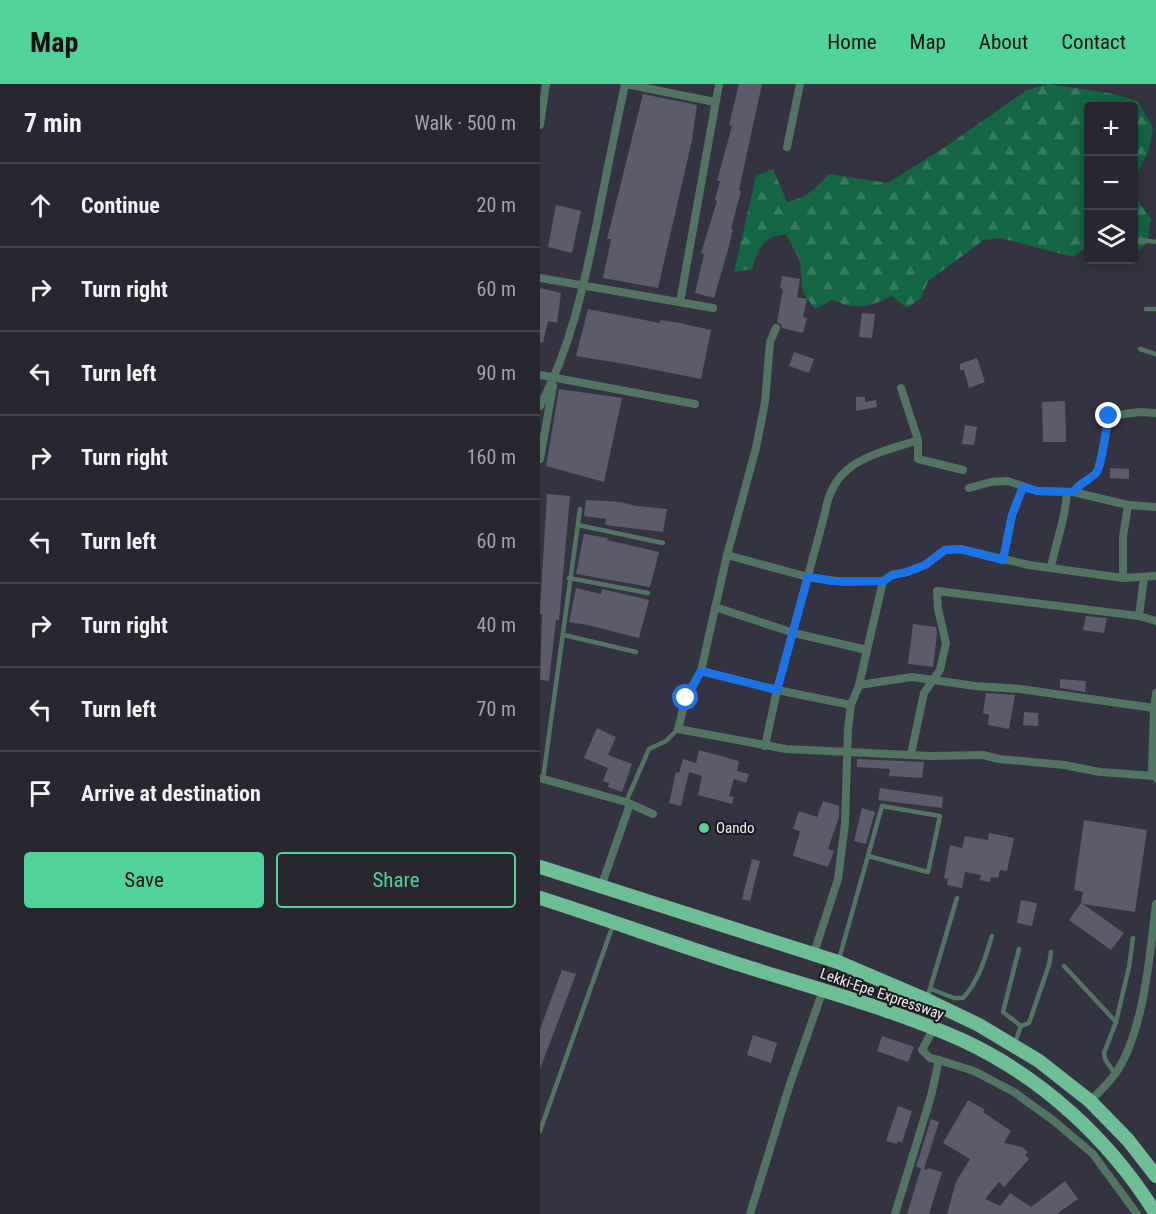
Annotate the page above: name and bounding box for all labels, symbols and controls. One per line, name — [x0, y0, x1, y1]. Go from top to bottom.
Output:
text: Map — [30, 26, 78, 59]
text: Home — [827, 30, 877, 54]
text: Map — [910, 30, 946, 54]
text: About — [979, 30, 1028, 54]
text: Contact — [1061, 30, 1126, 54]
map controls — [1084, 102, 1138, 264]
button: + — [1084, 102, 1138, 156]
text: 7 min — [24, 108, 82, 138]
text: Walk · 500 m — [415, 111, 516, 135]
button: − — [1084, 156, 1138, 210]
icon: ahead — [24, 189, 57, 222]
text: Continue — [81, 193, 160, 218]
text: 20 m — [477, 193, 516, 217]
button: layers — [1084, 210, 1138, 264]
icon: right — [24, 273, 57, 306]
text: Turn right — [81, 277, 168, 302]
text: 60 m — [477, 277, 516, 301]
icon: left — [24, 357, 57, 390]
text: Turn left — [81, 361, 156, 386]
text: 90 m — [477, 361, 516, 385]
route end — [1095, 402, 1121, 428]
icon: right — [24, 441, 57, 474]
text: Turn right — [81, 445, 168, 470]
text: 160 m — [467, 445, 516, 469]
icon: left — [24, 525, 57, 558]
text: Turn left — [81, 529, 156, 554]
text: 60 m — [477, 529, 516, 553]
icon: right — [24, 609, 57, 642]
text: Turn right — [81, 613, 168, 638]
text: 40 m — [477, 613, 516, 637]
route start — [672, 684, 698, 710]
icon: left — [24, 693, 57, 726]
text: Turn left — [81, 697, 156, 722]
text: 70 m — [477, 697, 516, 721]
icon: arrive — [24, 777, 57, 810]
text: Arrive at destination — [81, 781, 261, 806]
place label: Oando — [716, 819, 754, 837]
marker: Oando — [697, 821, 711, 835]
button: Save — [24, 852, 264, 908]
button: Share — [276, 852, 516, 908]
street label: Lekki-Epe Expressway — [818, 964, 946, 1024]

